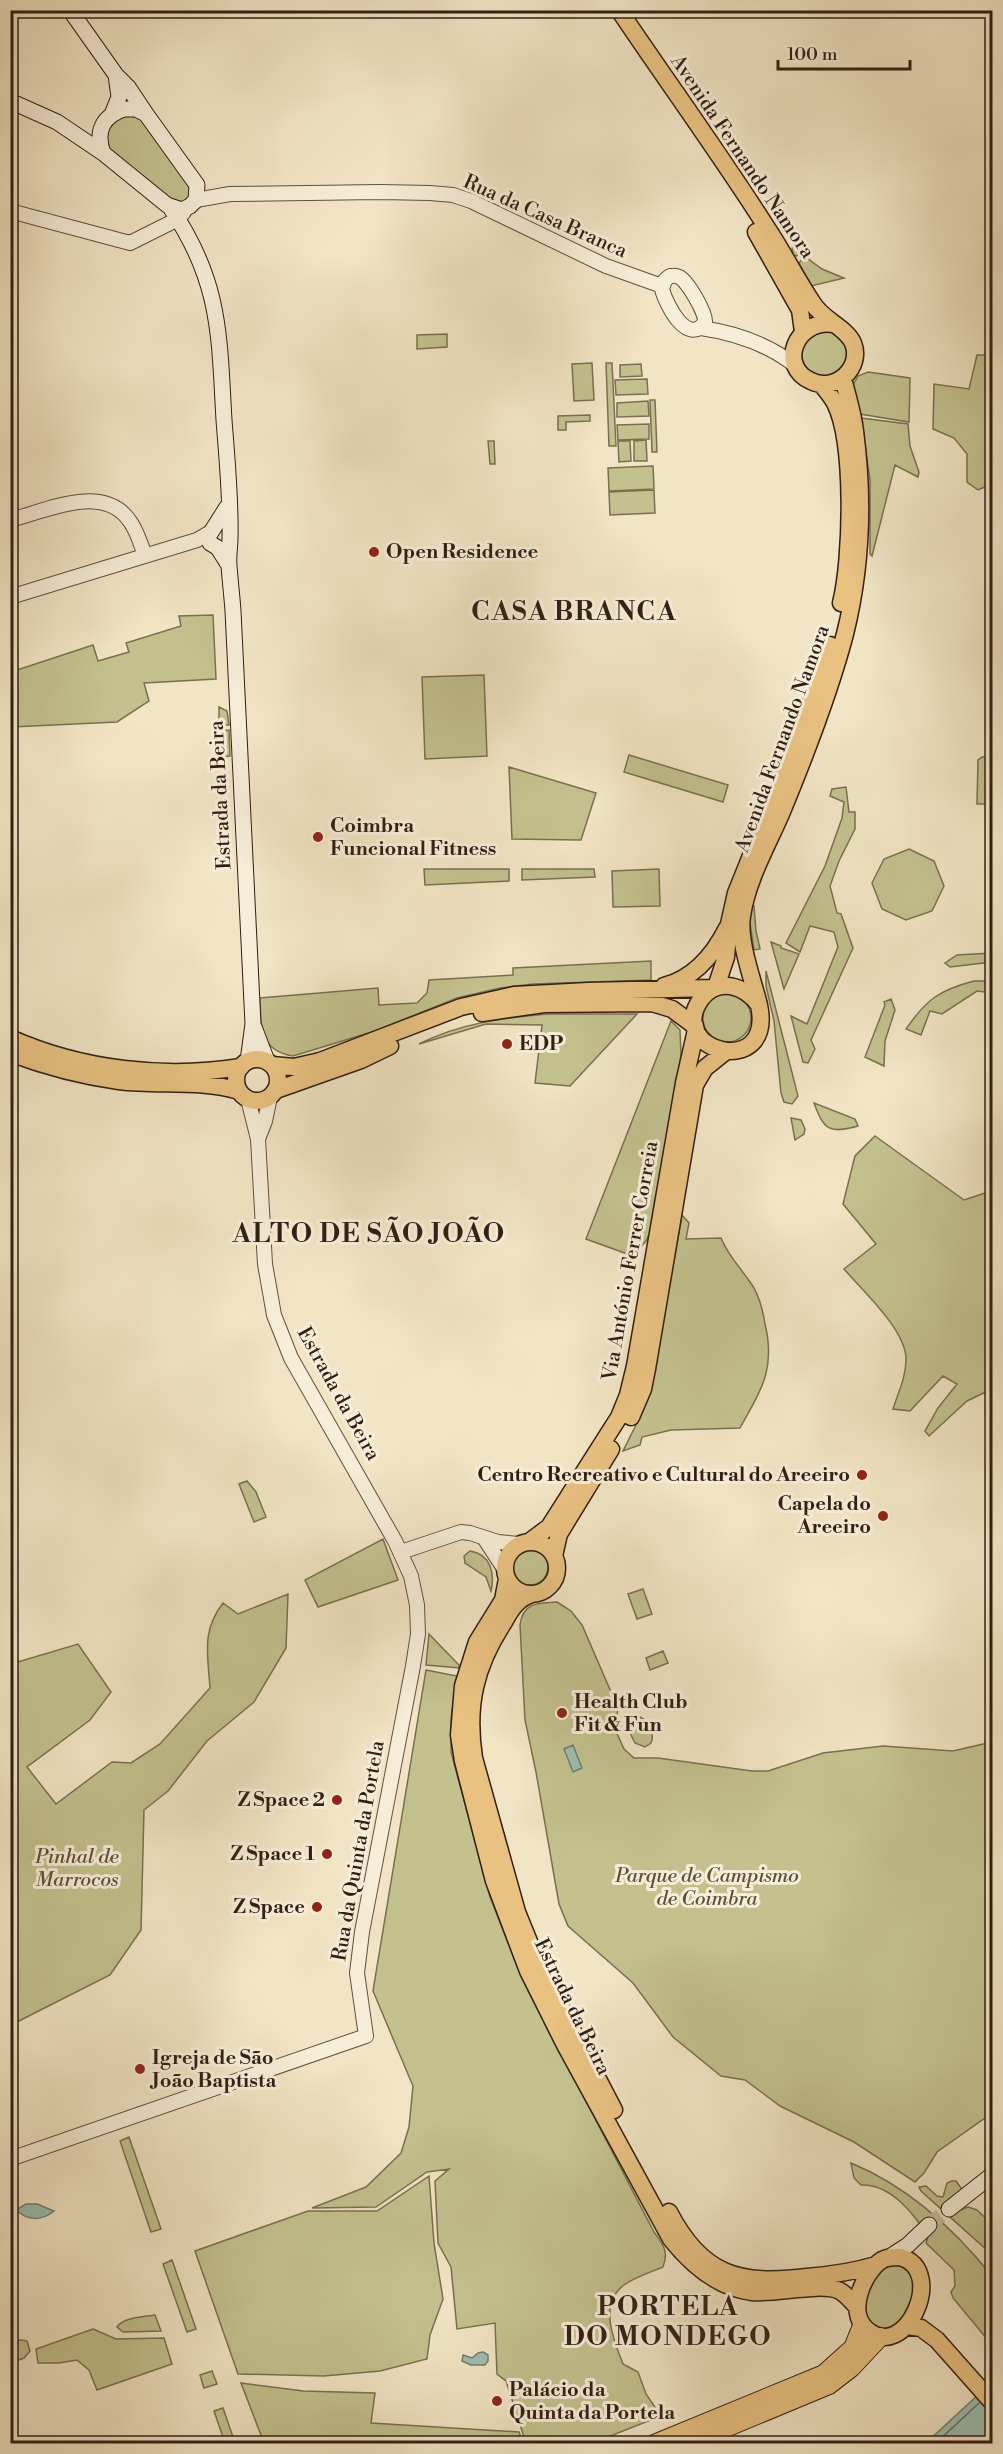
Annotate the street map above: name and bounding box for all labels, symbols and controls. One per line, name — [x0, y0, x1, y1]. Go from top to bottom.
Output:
scale bar — [778, 33, 910, 71]
text: 100 m — [787, 43, 838, 66]
street label: Avenida Fernando Namora — [664, 50, 820, 264]
street label: Rua da Casa Branca — [459, 170, 632, 265]
place label: Open Residence — [386, 540, 539, 565]
marker: Open Residence — [367, 545, 381, 559]
district label: CASA BRANCA — [471, 596, 677, 628]
street label: Avenida Fernando Namora — [730, 621, 836, 857]
street label: Estrada da Beira — [205, 719, 237, 870]
place label: Coimbra Funcional Fitness — [330, 814, 496, 862]
marker: Coimbra Funcional Fitness — [311, 830, 325, 844]
place label: EDP — [519, 1032, 563, 1057]
marker: EDP — [500, 1037, 514, 1051]
street label: Via António Ferrer Correia — [597, 1138, 665, 1384]
district label: ALTO DE SÃO JOÃO — [231, 1216, 506, 1250]
street label: Estrada da Beira — [291, 1323, 386, 1466]
place label: Centro Recreativo e Cultural do Areeiro — [477, 1463, 850, 1488]
marker: Centro Recreativo e Cultural do Areeiro — [855, 1468, 869, 1482]
place label: Capela do Areeiro — [778, 1492, 871, 1540]
marker: Capela do Areeiro — [876, 1509, 890, 1523]
place label: Health Club Fit & Fun — [574, 1690, 688, 1738]
marker: Health Club Fit & Fun — [555, 1706, 569, 1720]
street label: Rua da Quinta da Portela — [327, 1738, 391, 1963]
place label: Z Space 2 — [238, 1788, 325, 1813]
marker: Z Space 2 — [330, 1793, 344, 1807]
place label: Z Space 1 — [231, 1842, 315, 1867]
park label: Pinhal de Marrocos — [34, 1845, 119, 1893]
marker: Z Space 1 — [320, 1847, 334, 1861]
park label: Parque de Campismo de Coimbra — [614, 1864, 799, 1912]
place label: Z Space — [233, 1895, 305, 1920]
marker: Z Space — [310, 1900, 324, 1914]
street label: Estrada da Beira — [528, 1934, 616, 2080]
place label: Igreja de São João Baptista — [149, 2046, 277, 2094]
marker: Igreja de São João Baptista — [133, 2062, 147, 2076]
district label: PORTELA DO MONDEGO — [564, 2291, 772, 2353]
place label: Palácio da Quinta da Portela — [509, 2378, 675, 2426]
marker: Palácio da Quinta da Portela — [490, 2394, 504, 2408]

